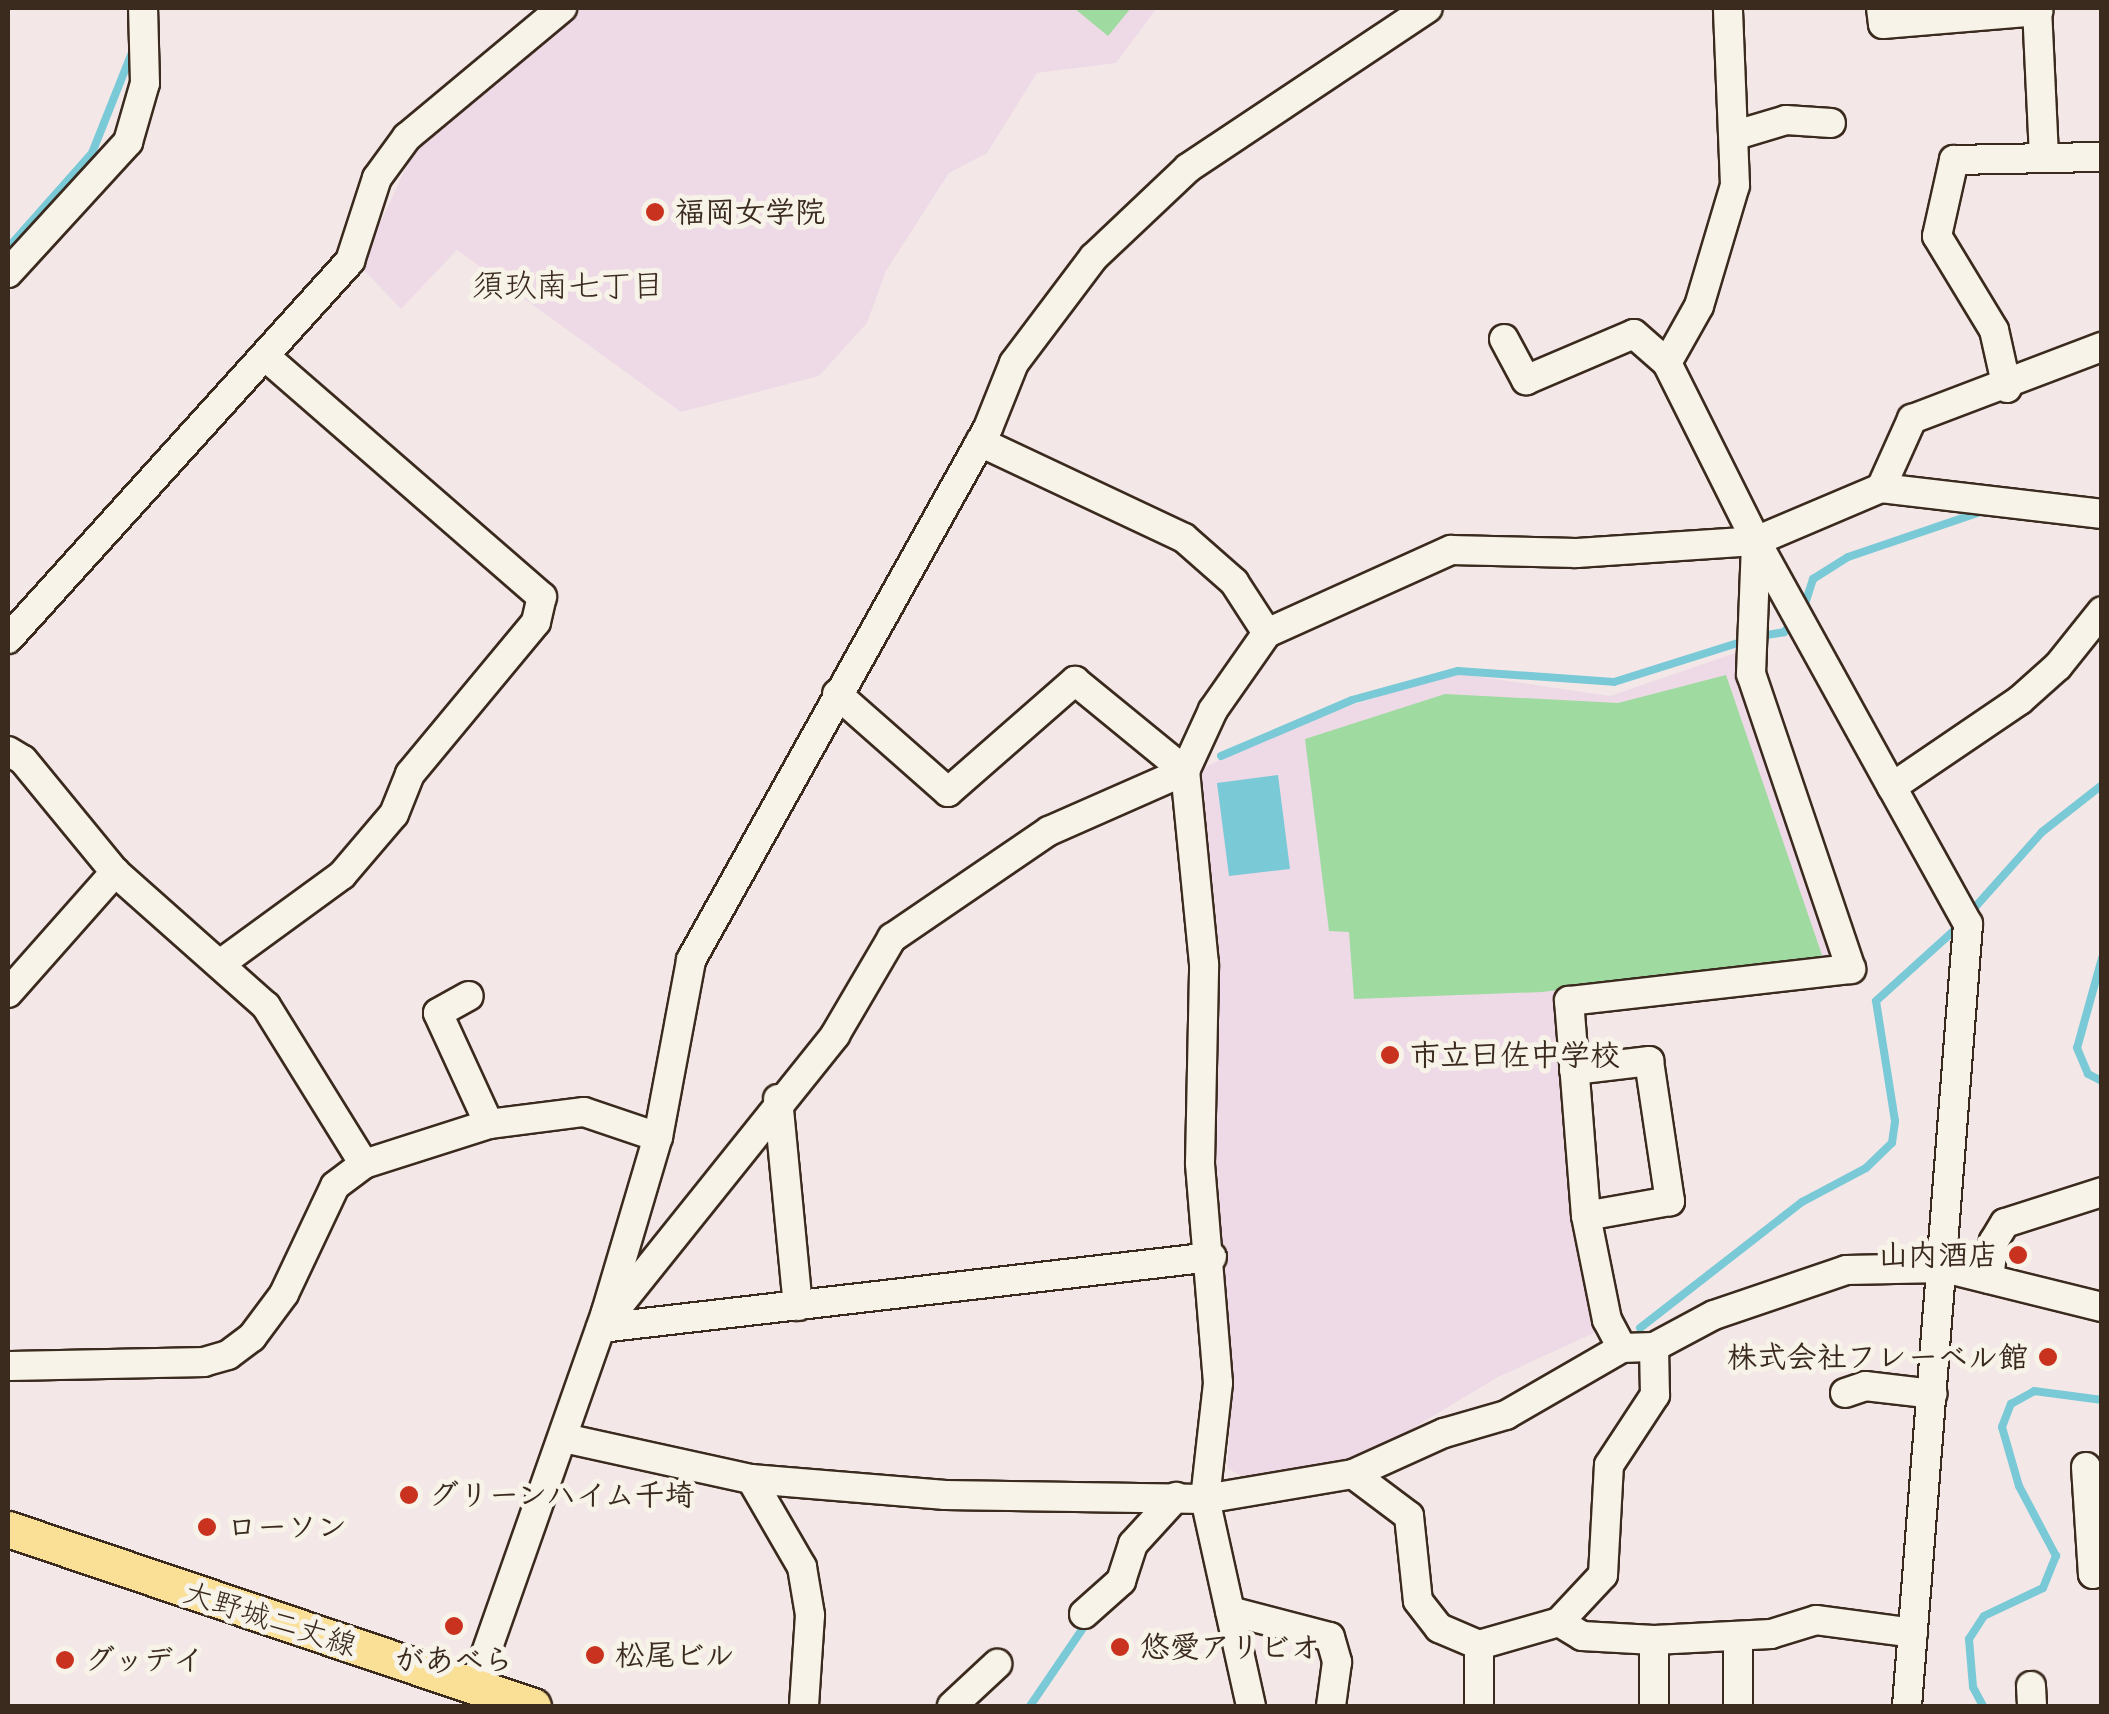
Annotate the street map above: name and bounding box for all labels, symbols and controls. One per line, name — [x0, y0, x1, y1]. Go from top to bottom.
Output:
place label: 福岡女学院 — [675, 194, 825, 230]
marker: 福岡女学院 — [644, 201, 666, 223]
district label: 須玖南七丁目 — [472, 266, 664, 304]
place label: 市立曰佐中学校 — [1410, 1037, 1620, 1073]
marker: 市立曰佐中学校 — [1379, 1044, 1401, 1066]
place label: 山内酒店 — [1878, 1237, 1998, 1273]
marker: 山内酒店 — [2007, 1244, 2029, 1266]
place label: 株式会社フレーベル館 — [1727, 1339, 2028, 1375]
marker: 株式会社フレーベル館 — [2037, 1346, 2059, 1368]
place label: グリーンハイム千埼 — [429, 1477, 699, 1513]
marker: グリーンハイム千埼 — [398, 1484, 420, 1506]
place label: ローソン — [227, 1509, 347, 1545]
marker: ローソン — [196, 1516, 218, 1538]
street label: 大野城二丈線 — [179, 1574, 361, 1664]
marker: があべら — [443, 1615, 465, 1637]
place label: 悠愛アリビオ — [1140, 1629, 1320, 1665]
marker: 悠愛アリビオ — [1109, 1636, 1131, 1658]
place label: 松尾ビル — [615, 1637, 735, 1673]
place label: グッデイ — [85, 1642, 205, 1678]
place label: があべら — [394, 1642, 514, 1678]
marker: 松尾ビル — [584, 1644, 606, 1666]
marker: グッデイ — [54, 1649, 76, 1671]

